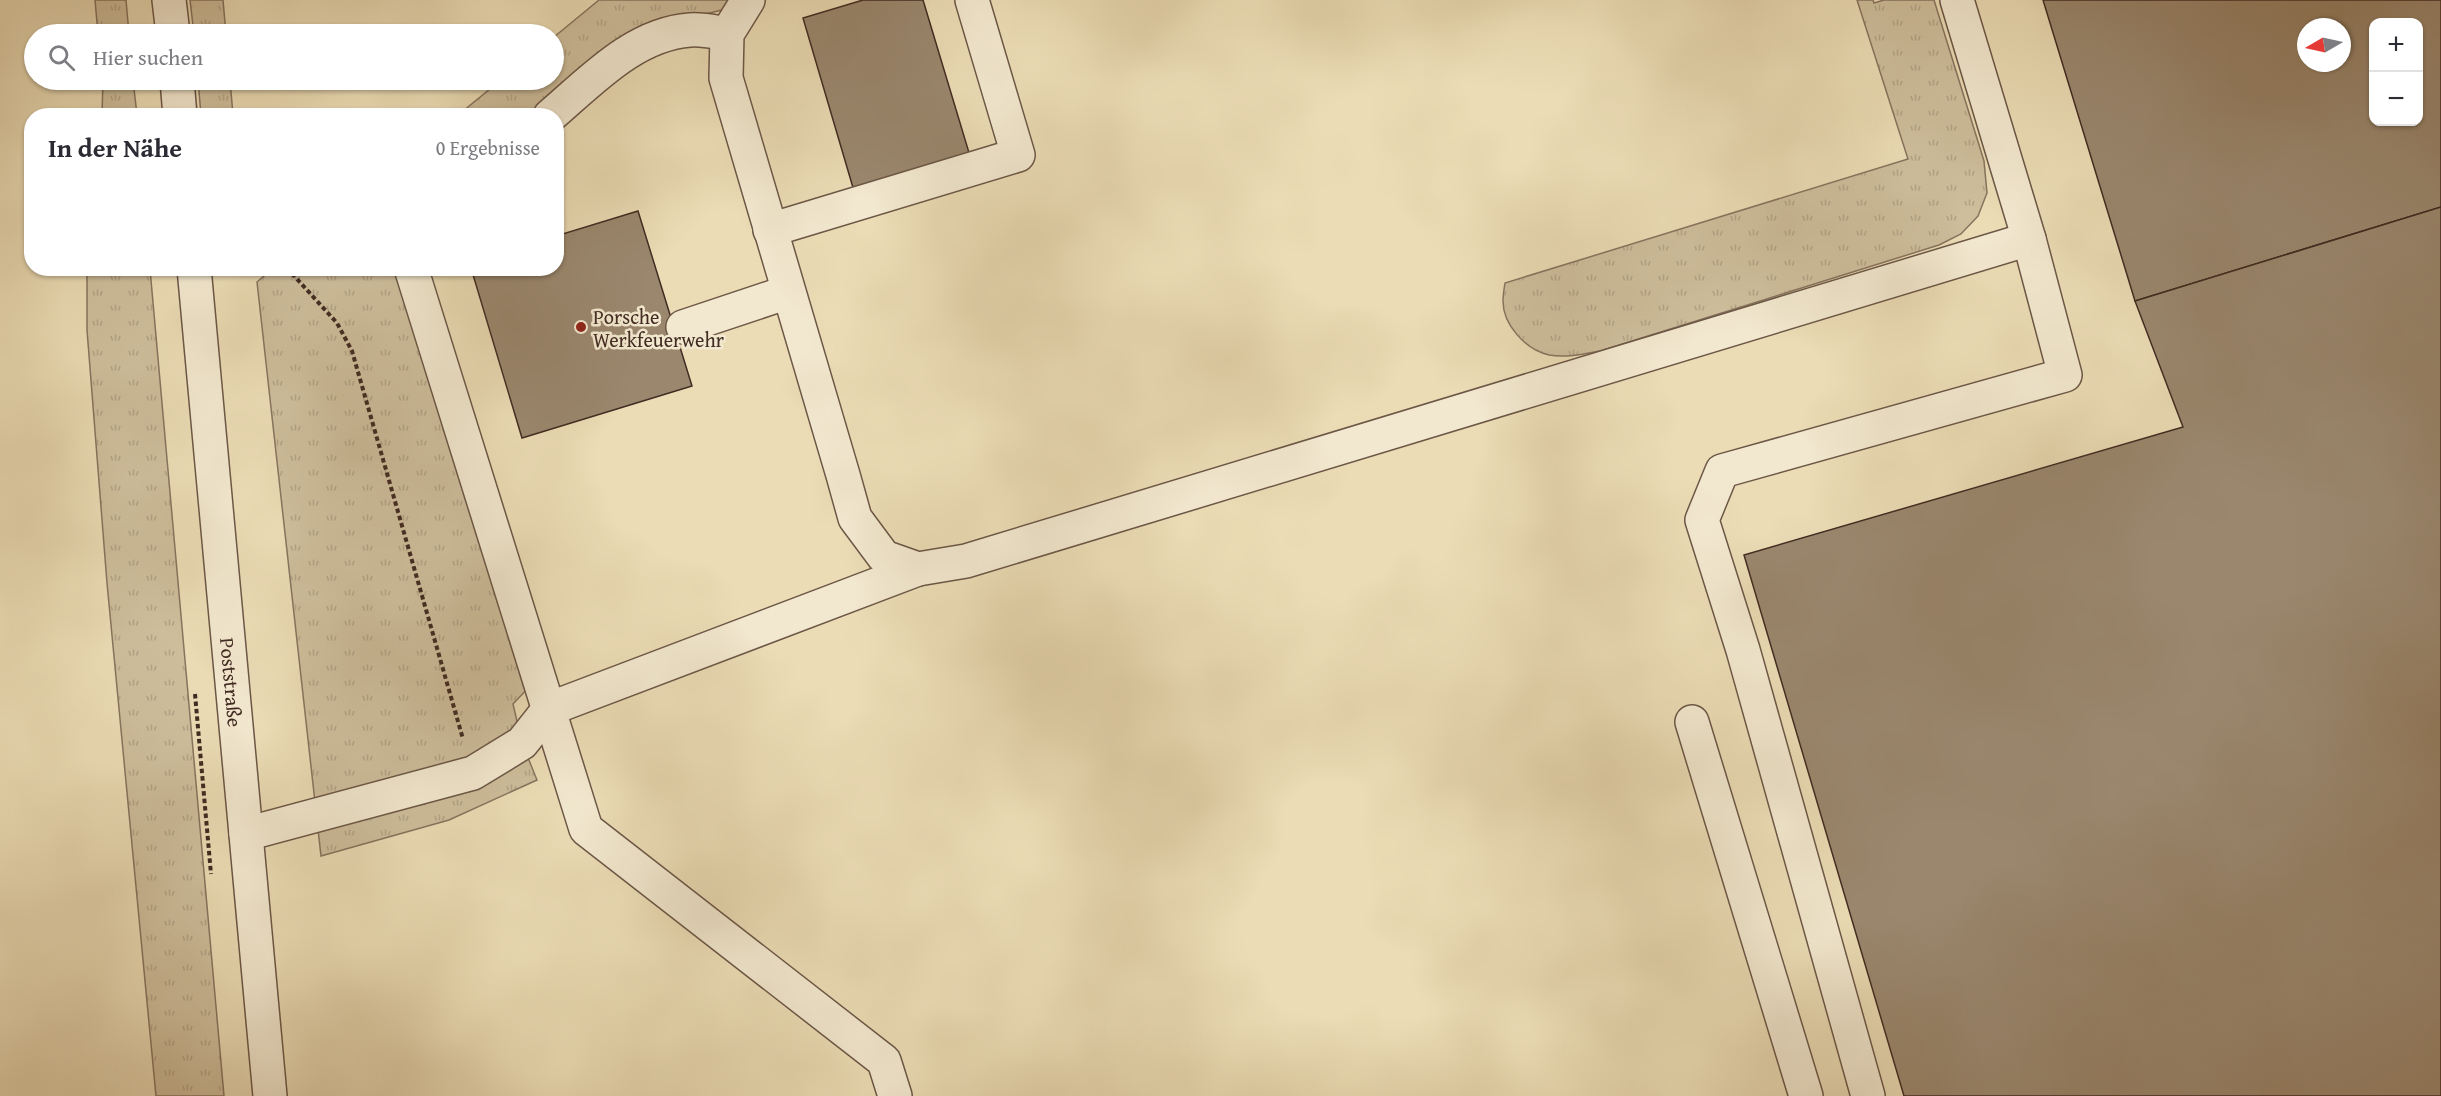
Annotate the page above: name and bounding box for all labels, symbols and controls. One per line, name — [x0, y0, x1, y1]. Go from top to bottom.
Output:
north arrow — [2297, 18, 2351, 72]
map controls — [2369, 18, 2423, 126]
button: + — [2369, 18, 2423, 72]
search box — [24, 24, 564, 90]
icon: search — [45, 41, 78, 74]
text: Hier suchen — [93, 41, 203, 73]
button: − — [2369, 72, 2423, 126]
text: In der Nähe — [48, 128, 182, 167]
text: 0 Ergebnisse — [436, 133, 540, 162]
place label: Porsche Werkfeuerwehr — [593, 302, 724, 354]
marker: Porsche Werkfeuerwehr — [574, 320, 588, 334]
street label: Poststraße — [213, 636, 251, 728]

